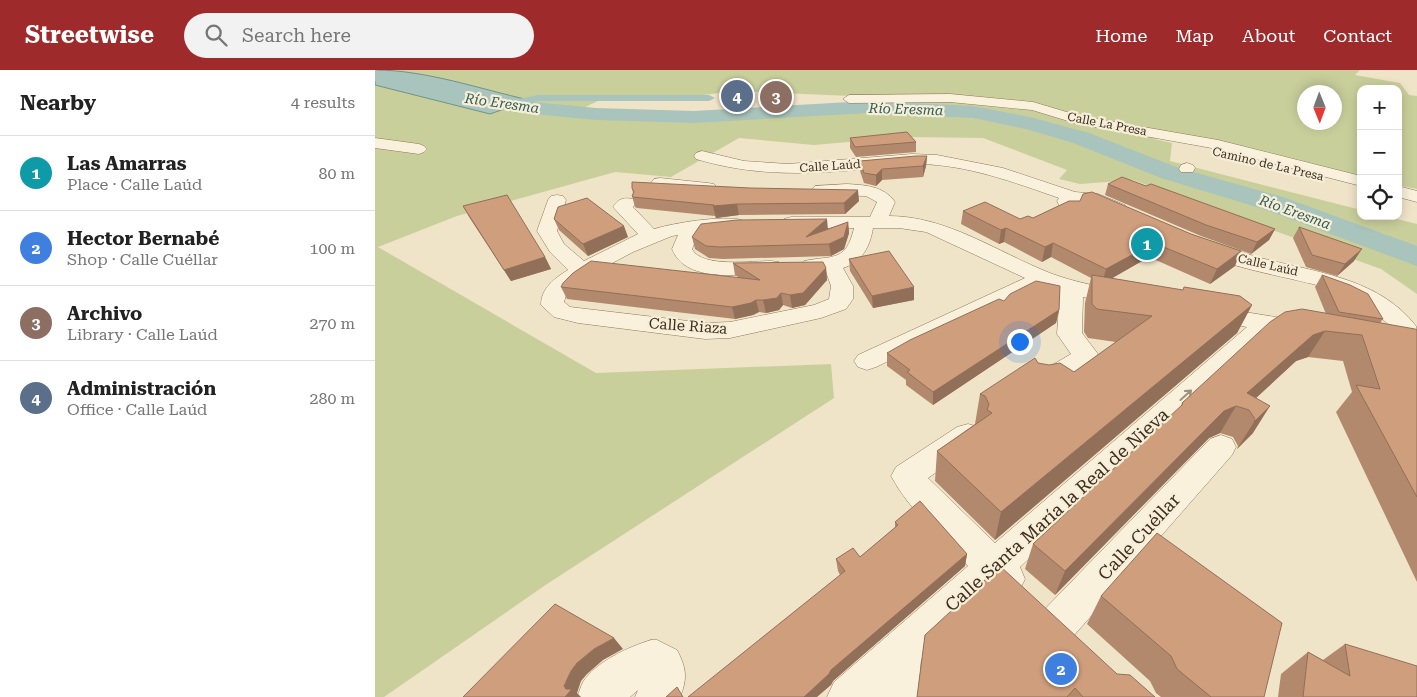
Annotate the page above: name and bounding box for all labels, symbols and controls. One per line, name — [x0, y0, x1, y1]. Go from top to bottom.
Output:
search box — [184, 13, 534, 58]
text: Streetwise — [25, 21, 154, 49]
icon: search — [202, 21, 230, 49]
text: Search here — [242, 24, 351, 47]
text: Home — [1095, 25, 1147, 46]
text: Map — [1175, 25, 1214, 46]
text: About — [1242, 25, 1295, 46]
text: Contact — [1323, 25, 1392, 46]
pin: 4 — [721, 77, 753, 115]
pin: 3 — [760, 78, 792, 116]
north arrow — [1297, 85, 1342, 130]
map controls — [1357, 85, 1402, 220]
button: + — [1357, 85, 1402, 130]
water label: Río Eresma — [463, 90, 540, 116]
text: Nearby — [20, 91, 96, 115]
text: 4 results — [291, 93, 355, 112]
water label: Río Eresma — [867, 100, 944, 118]
street label: Calle La Presa — [1066, 109, 1148, 139]
button: − — [1357, 130, 1402, 175]
street label: Camino de La Presa — [1211, 144, 1325, 184]
text: Las Amarras — [67, 152, 187, 175]
street label: Calle Laúd — [799, 157, 861, 175]
text: 1 — [32, 164, 40, 183]
text: 80 m — [318, 164, 355, 183]
text: Place · Calle Laúd — [67, 175, 202, 194]
button: locate — [1357, 175, 1402, 220]
water label: Río Eresma — [1256, 191, 1333, 232]
pin: 1 — [1131, 225, 1163, 263]
text: Hector Bernabé — [67, 227, 219, 250]
text: 2 — [32, 239, 40, 258]
text: 100 m — [309, 239, 355, 258]
text: Shop · Calle Cuéllar — [67, 250, 218, 269]
street label: Calle Laúd — [1237, 251, 1300, 279]
text: Archivo — [67, 302, 142, 325]
text: 3 — [32, 314, 40, 333]
text: 270 m — [309, 314, 355, 333]
street label: Calle Riaza — [648, 314, 728, 338]
text: Library · Calle Laúd — [67, 325, 218, 344]
your location — [1007, 329, 1033, 355]
text: Administración — [67, 377, 216, 400]
text: 4 — [32, 389, 40, 408]
text: 280 m — [309, 389, 355, 408]
one-way arrow — [1179, 389, 1192, 400]
text: Office · Calle Laúd — [67, 400, 207, 419]
street label: Calle Santa María la Real de Nieva — [941, 403, 1173, 616]
street label: Calle Cuéllar — [1093, 489, 1184, 584]
pin: 2 — [1045, 650, 1077, 688]

